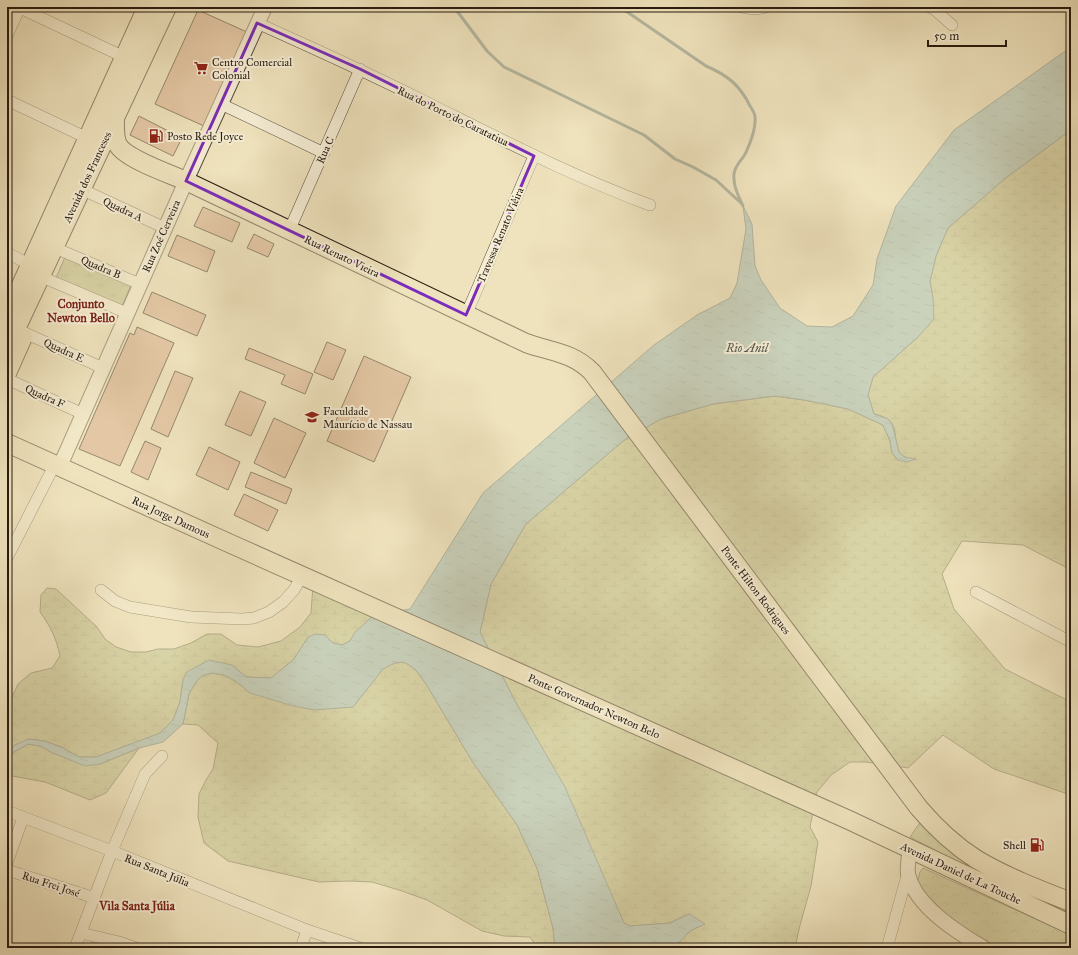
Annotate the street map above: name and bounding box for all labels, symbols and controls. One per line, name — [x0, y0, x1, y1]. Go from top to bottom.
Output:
scale bar — [928, 22, 1006, 48]
text: 50 m — [934, 29, 959, 43]
place label: Centro Comercial Colonial — [212, 56, 292, 82]
supermarket icon: Centro Comercial Colonial — [193, 60, 209, 76]
street label: Rua do Porto do Caratatiua — [395, 84, 511, 149]
fuel station icon: Posto Rede Joyce — [148, 128, 164, 144]
street label: Avenida dos Franceses — [60, 130, 114, 226]
place label: Posto Rede Joyce — [167, 130, 244, 144]
street label: Rua C — [314, 135, 337, 166]
street label: Travessa Renato Viêira — [474, 185, 527, 285]
street label: Quadra A — [101, 195, 145, 225]
street label: Rua Zoé Cerveira — [140, 198, 183, 274]
street label: Rua Renato Vieira — [302, 233, 382, 280]
street label: Quadra B — [79, 253, 123, 282]
district label: Conjunto Newton Bello — [47, 297, 115, 325]
street label: Quadra E — [42, 336, 86, 365]
water label: Rio Anil — [725, 341, 770, 355]
street label: Quadra F — [23, 382, 67, 411]
place label: Faculdade Maurício de Nassau — [323, 405, 412, 431]
school or university icon: Faculdade Maurício de Nassau — [304, 409, 320, 425]
street label: Rua Jorge Damous — [129, 494, 212, 542]
street label: Ponte Hilton Rodrigues — [718, 544, 793, 637]
street label: Ponte Governador Newton Belo — [526, 671, 662, 742]
fuel station icon: Shell — [1029, 837, 1045, 853]
street label: Avenida Daniel de La Touche — [898, 839, 1023, 907]
place label: Shell — [1003, 839, 1026, 852]
street label: Rua Santa Júlia — [122, 852, 192, 890]
street label: Rua Frei José — [20, 869, 82, 901]
district label: Vila Santa Júlia — [98, 899, 176, 914]

